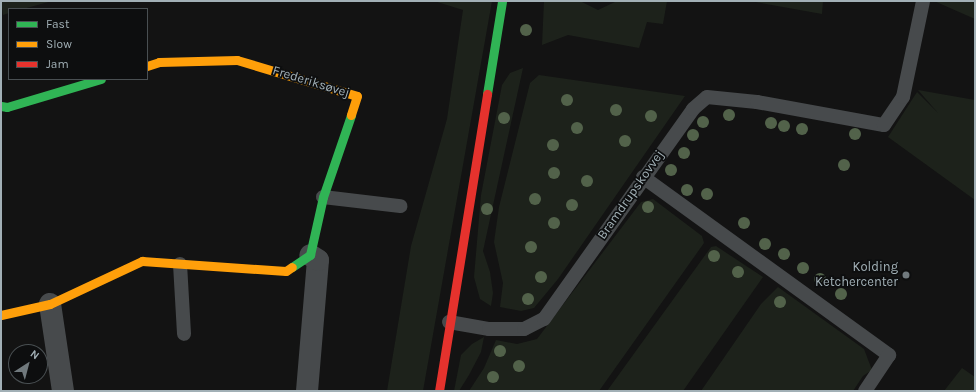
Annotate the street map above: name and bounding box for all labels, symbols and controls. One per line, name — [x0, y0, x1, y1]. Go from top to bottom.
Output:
legend — [8, 8, 148, 80]
text: Fast — [46, 17, 69, 31]
text: Slow — [46, 37, 72, 51]
text: Jam — [46, 57, 69, 71]
street label: Frederiksøvej — [271, 63, 351, 101]
street label: Bramdrupskovvej — [594, 148, 668, 242]
place label: Kolding Ketchercenter — [815, 260, 898, 291]
marker: Kolding Ketchercenter — [901, 270, 911, 280]
north arrow — [8, 344, 48, 384]
text: N — [28, 347, 42, 362]

